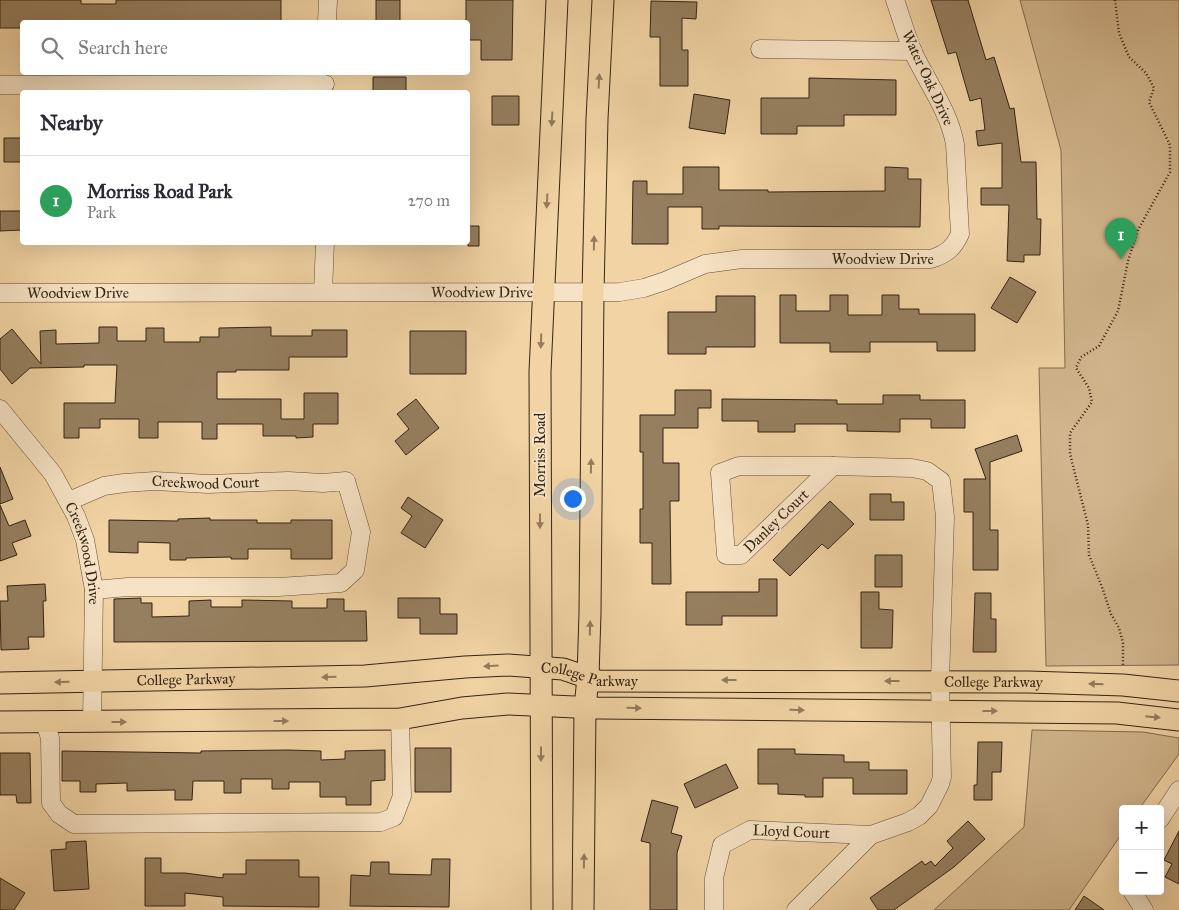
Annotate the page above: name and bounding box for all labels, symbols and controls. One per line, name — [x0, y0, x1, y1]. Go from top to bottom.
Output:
search box — [20, 20, 470, 75]
street label: Water Oak Drive — [898, 28, 958, 128]
icon: search — [38, 34, 66, 62]
text: Search here — [78, 36, 168, 59]
one-way arrow — [595, 73, 603, 89]
text: Nearby — [40, 110, 103, 136]
one-way arrow — [547, 111, 555, 127]
text: Morriss Road Park — [87, 180, 232, 203]
text: 1 — [53, 191, 59, 210]
text: 270 m — [408, 191, 450, 210]
one-way arrow — [543, 194, 551, 210]
text: Park — [87, 203, 116, 222]
pin: 1 — [1105, 218, 1137, 259]
one-way arrow — [590, 235, 598, 251]
street label: Woodview Drive — [832, 250, 934, 268]
street label: Woodview Drive — [431, 283, 533, 301]
street label: Woodview Drive — [27, 284, 129, 302]
one-way arrow — [537, 333, 545, 349]
street label: Morriss Road — [531, 412, 549, 497]
one-way arrow — [587, 458, 595, 474]
street label: Creekwood Court — [151, 472, 260, 493]
street label: Danley Court — [740, 485, 813, 556]
your location — [560, 486, 586, 512]
street label: Creekwood Drive — [61, 499, 103, 605]
one-way arrow — [536, 513, 544, 529]
one-way arrow — [586, 620, 594, 636]
street label: College Parkway — [540, 658, 639, 690]
one-way arrow — [483, 662, 499, 670]
street label: College Parkway — [136, 669, 237, 689]
one-way arrow — [321, 673, 337, 681]
street label: College Parkway — [944, 673, 1044, 691]
one-way arrow — [721, 676, 737, 684]
one-way arrow — [883, 677, 899, 685]
one-way arrow — [54, 678, 70, 686]
one-way arrow — [1087, 679, 1103, 687]
one-way arrow — [626, 704, 642, 712]
one-way arrow — [789, 706, 805, 714]
one-way arrow — [983, 707, 999, 715]
one-way arrow — [1145, 713, 1161, 721]
one-way arrow — [111, 717, 127, 725]
one-way arrow — [273, 717, 289, 725]
one-way arrow — [537, 746, 545, 762]
map controls — [1119, 805, 1164, 895]
button: + — [1119, 805, 1164, 850]
street label: Lloyd Court — [752, 821, 831, 842]
button: − — [1119, 850, 1164, 895]
one-way arrow — [580, 853, 588, 869]

